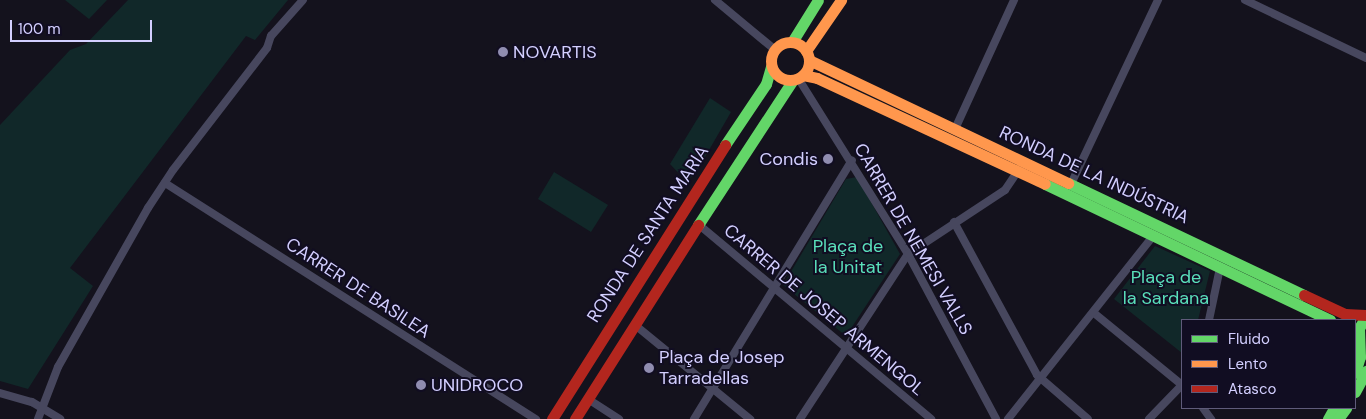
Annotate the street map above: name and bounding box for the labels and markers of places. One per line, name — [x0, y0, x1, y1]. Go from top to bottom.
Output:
place label: NOVARTIS — [513, 41, 597, 63]
marker: NOVARTIS — [497, 46, 509, 58]
place label: Condis — [759, 148, 818, 170]
marker: Condis — [822, 153, 834, 165]
place label: Plaça de Josep Tarradellas — [659, 347, 785, 389]
marker: Plaça de Josep Tarradellas — [643, 362, 655, 374]
place label: UNIDROCO — [431, 374, 523, 396]
marker: UNIDROCO — [415, 379, 427, 391]

